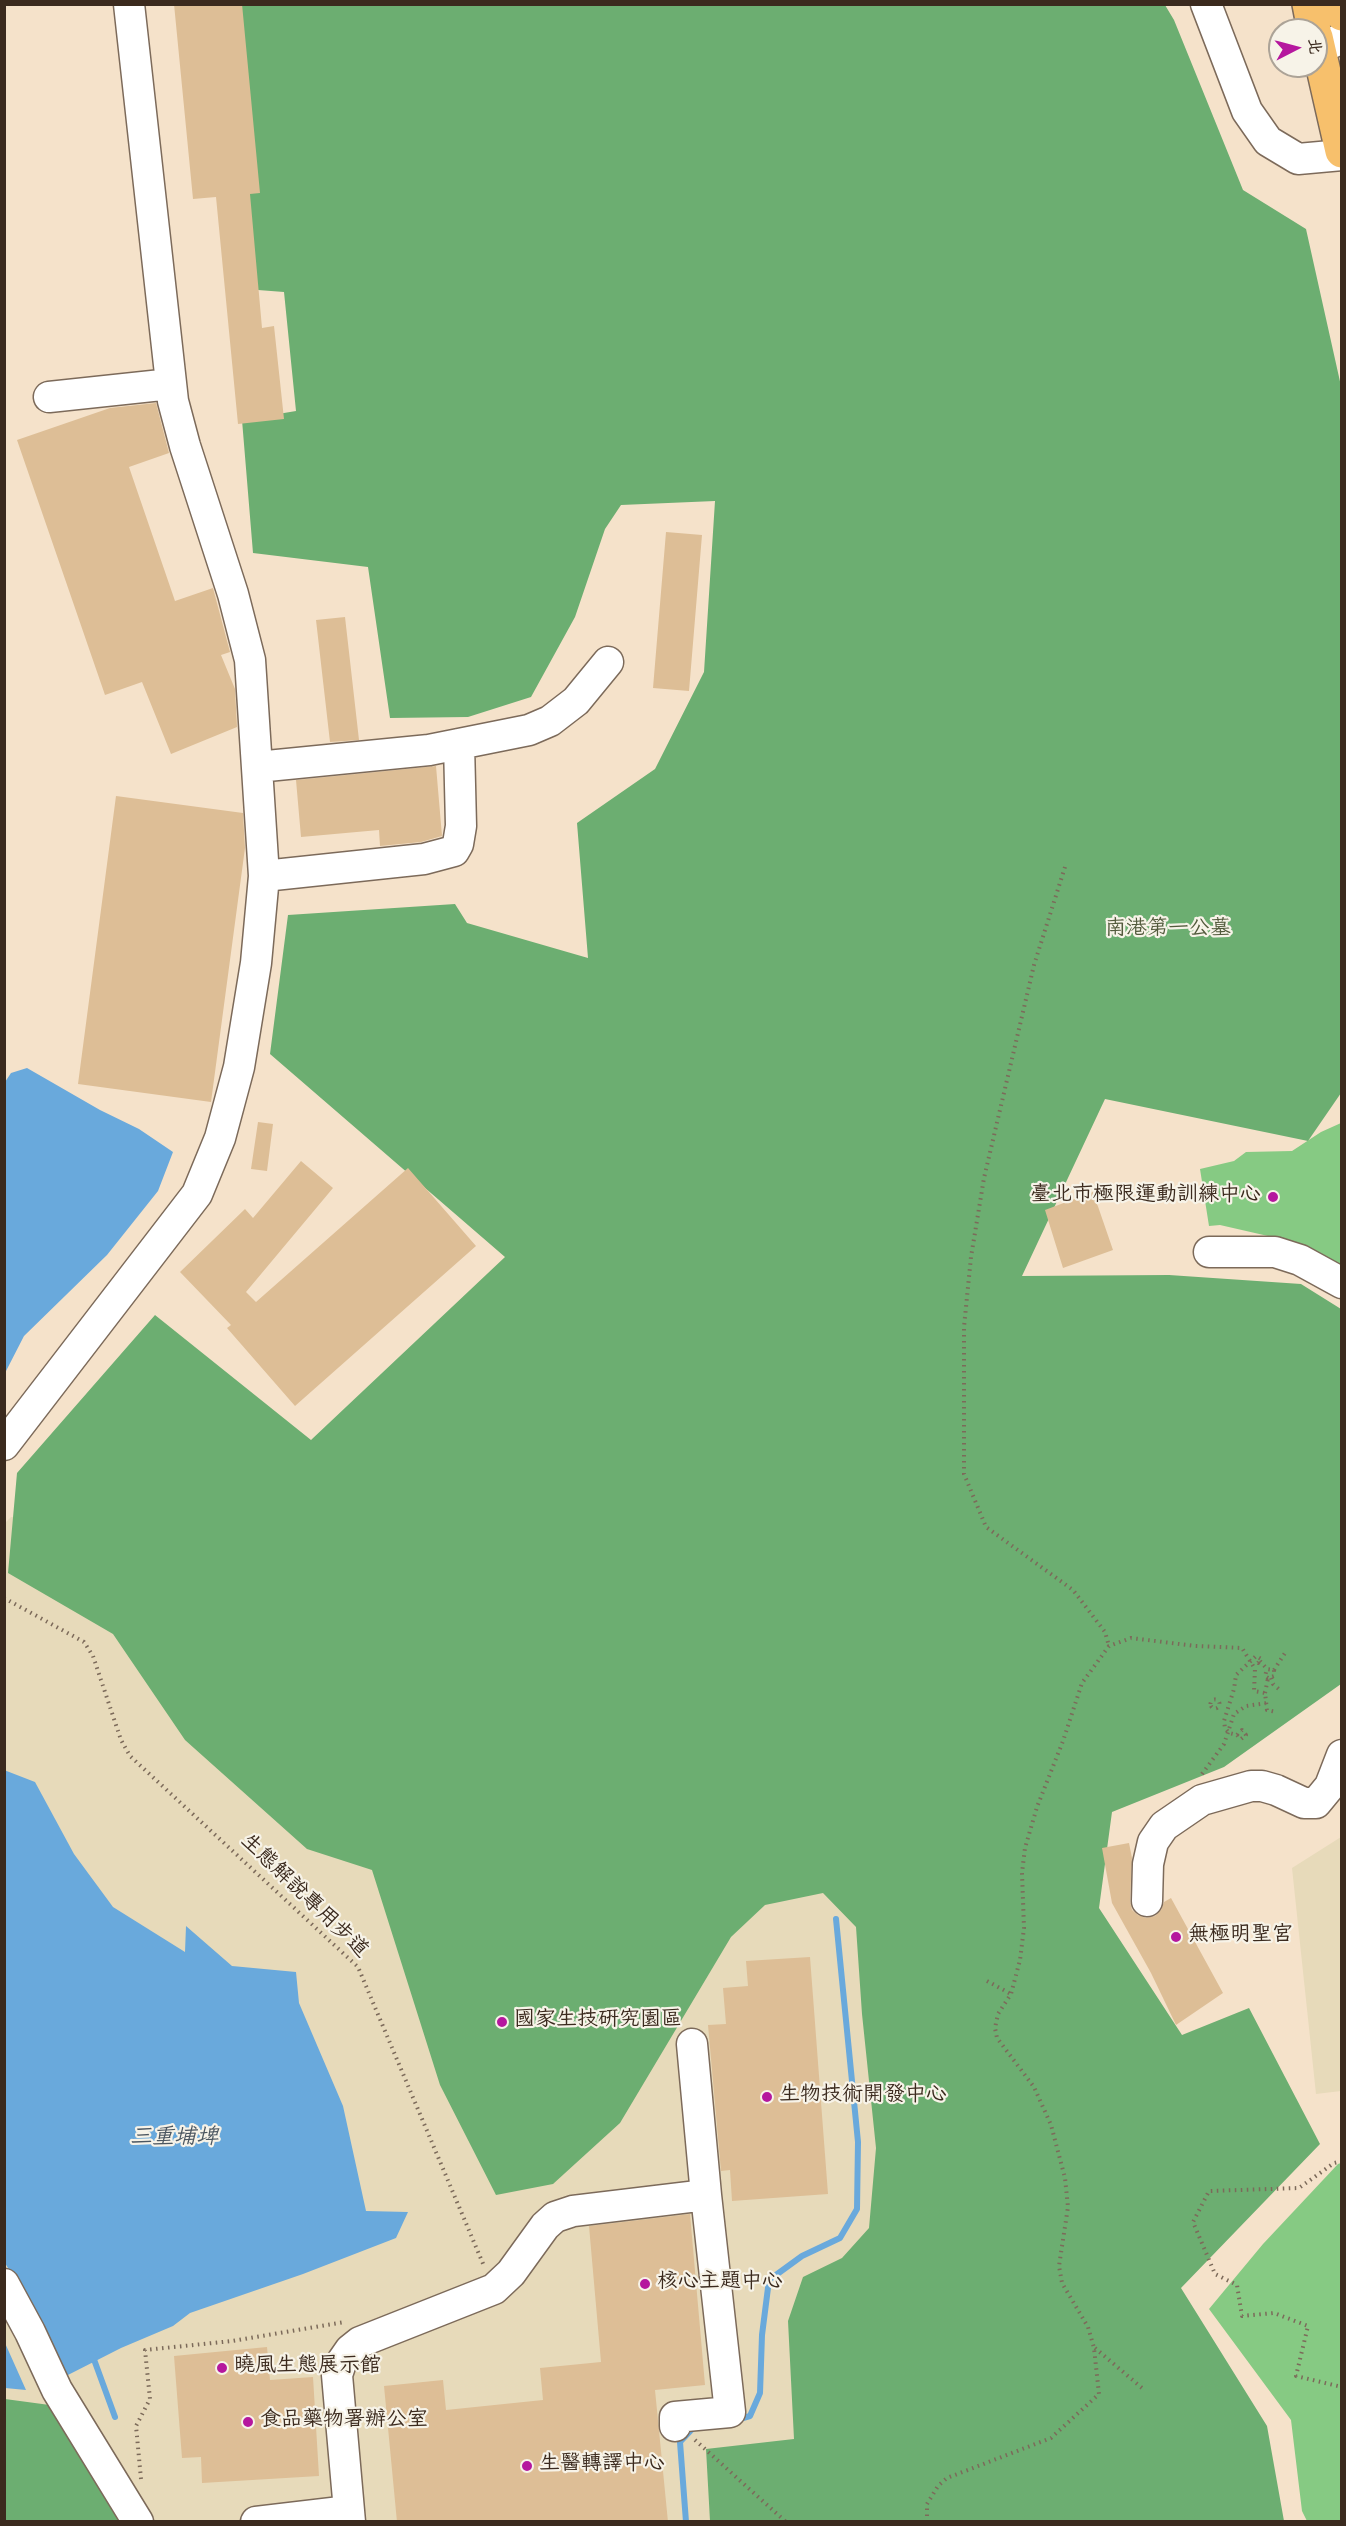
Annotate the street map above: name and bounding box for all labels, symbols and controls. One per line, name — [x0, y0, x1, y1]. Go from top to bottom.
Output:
north arrow — [1268, 18, 1328, 78]
text: 北 — [1301, 37, 1327, 56]
park label: 南港第一公墓 — [1105, 918, 1231, 944]
place label: 臺北市極限運動訓練中心 — [1030, 1184, 1261, 1210]
marker: 臺北市極限運動訓練中心 — [1266, 1190, 1280, 1204]
street label: 生態解說專用步道 — [234, 1830, 372, 1964]
place label: 無極明聖宮 — [1188, 1924, 1293, 1950]
marker: 無極明聖宮 — [1169, 1930, 1183, 1944]
place label: 國家生技研究園區 — [514, 2009, 682, 2035]
marker: 國家生技研究園區 — [495, 2015, 509, 2029]
place label: 生物技術開發中心 — [779, 2084, 947, 2110]
marker: 生物技術開發中心 — [760, 2090, 774, 2104]
water label: 三重埔埤 — [130, 2126, 218, 2152]
place label: 核心主題中心 — [657, 2271, 783, 2297]
marker: 核心主題中心 — [638, 2277, 652, 2291]
place label: 曉風生態展示館 — [234, 2355, 381, 2381]
marker: 曉風生態展示館 — [215, 2361, 229, 2375]
place label: 食品藥物署辦公室 — [260, 2409, 428, 2435]
marker: 食品藥物署辦公室 — [241, 2415, 255, 2429]
place label: 生醫轉譯中心 — [539, 2453, 665, 2479]
marker: 生醫轉譯中心 — [520, 2459, 534, 2473]

